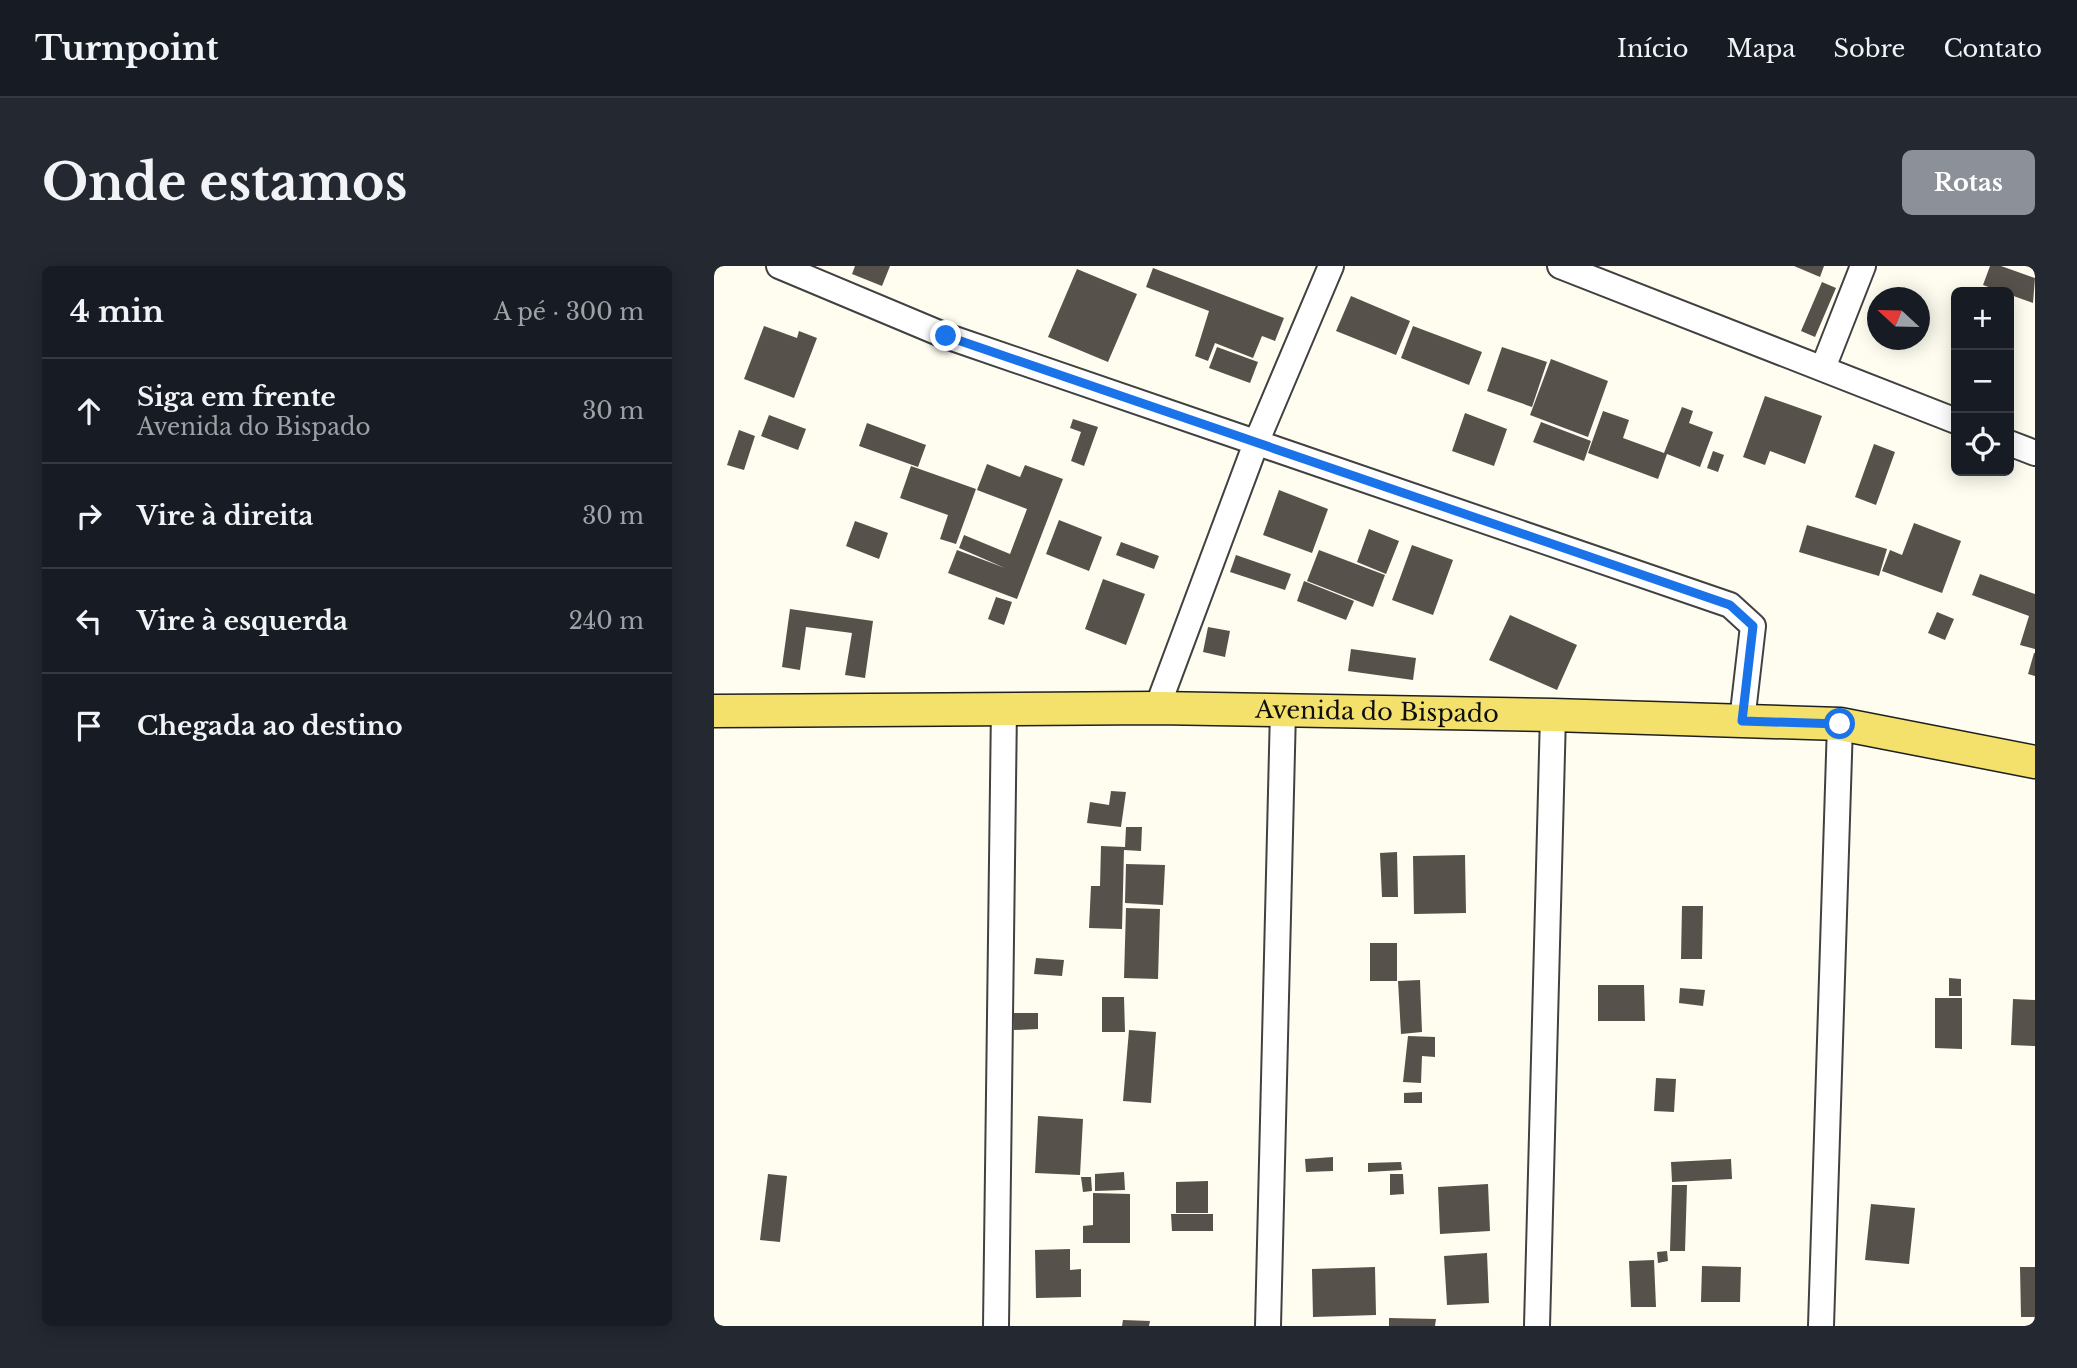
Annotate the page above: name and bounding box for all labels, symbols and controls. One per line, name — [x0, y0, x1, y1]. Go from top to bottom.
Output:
text: Turnpoint — [35, 28, 219, 69]
text: Início — [1617, 34, 1689, 63]
text: Mapa — [1727, 34, 1796, 63]
text: Sobre — [1834, 34, 1905, 63]
text: Contato — [1943, 34, 2042, 63]
button: Rotas — [1902, 150, 2035, 215]
text: Onde estamos — [42, 152, 407, 213]
north arrow — [1867, 287, 1930, 350]
map controls — [1951, 287, 2014, 476]
button: + — [1951, 287, 2014, 350]
text: 4 min — [70, 293, 164, 330]
text: A pé · 300 m — [494, 298, 644, 326]
route end — [930, 320, 961, 351]
button: − — [1951, 350, 2014, 413]
text: Siga em frente — [137, 381, 336, 413]
icon: ahead — [70, 392, 108, 430]
text: 30 m — [582, 397, 644, 425]
text: Avenida do Bispado — [137, 413, 370, 441]
button: locate — [1951, 413, 2014, 476]
icon: right — [70, 497, 108, 535]
text: Vire à direita — [137, 500, 313, 532]
text: 30 m — [582, 502, 644, 530]
icon: left — [70, 602, 108, 640]
text: Vire à esquerda — [137, 605, 348, 637]
text: 240 m — [569, 607, 644, 635]
street label: Avenida do Bispado — [1254, 695, 1499, 728]
icon: arrive — [70, 707, 108, 745]
route start — [1824, 708, 1855, 739]
text: Chegada ao destino — [137, 710, 403, 742]

